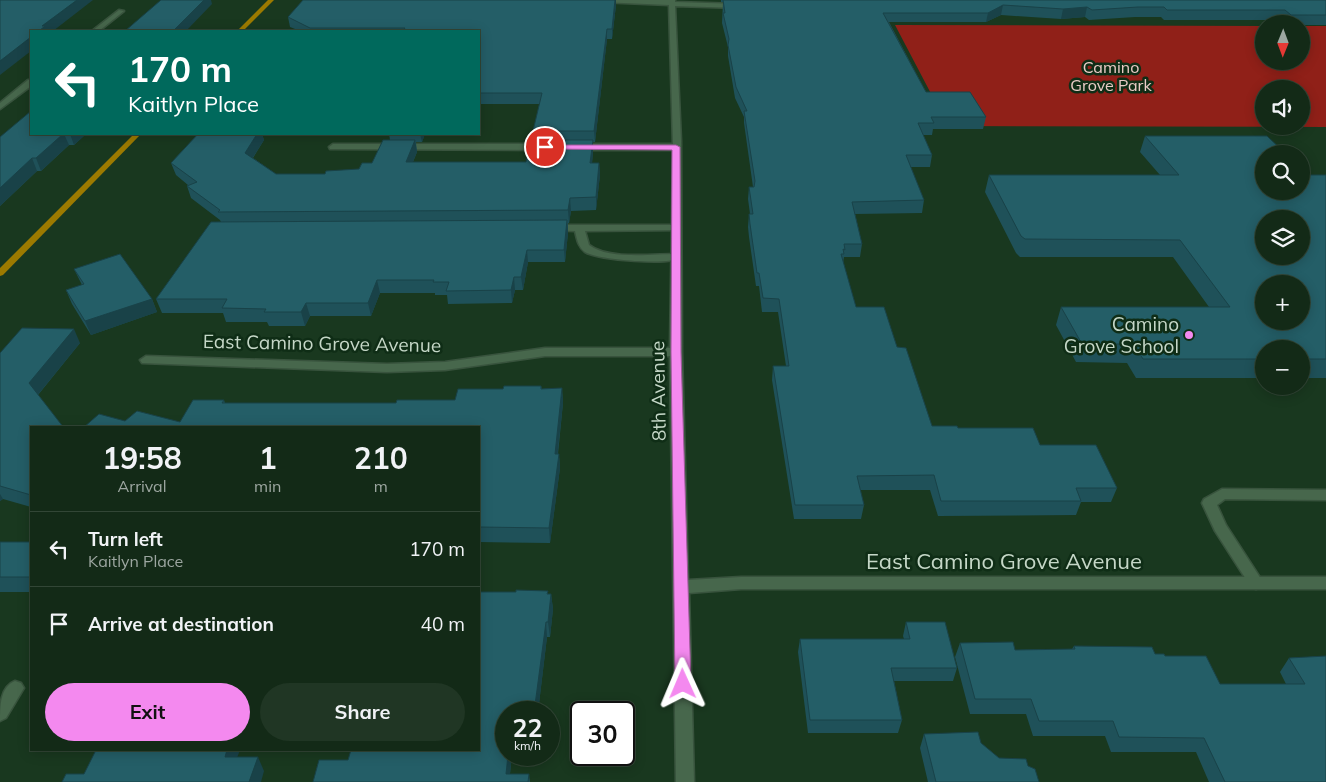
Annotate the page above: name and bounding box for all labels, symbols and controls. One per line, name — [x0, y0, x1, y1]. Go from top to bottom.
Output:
north arrow — [1255, 15, 1310, 70]
map controls — [1255, 15, 1310, 395]
text: 170 m — [128, 47, 232, 91]
icon: left — [45, 50, 110, 115]
park label: Camino Grove Park — [1070, 57, 1152, 95]
button: sound — [1255, 80, 1310, 135]
text: Kaitlyn Place — [128, 90, 259, 118]
pin — [524, 126, 566, 168]
icon: arrive — [531, 133, 559, 161]
button: search — [1255, 145, 1310, 200]
button: layers — [1255, 210, 1310, 265]
button: + — [1255, 275, 1310, 330]
place label: Camino Grove School — [1064, 312, 1179, 358]
street label: East Camino Grove Avenue — [203, 329, 441, 357]
marker: Camino Grove School — [1183, 329, 1195, 341]
button: − — [1255, 340, 1310, 395]
street label: 8th Avenue — [645, 341, 671, 441]
text: 19:58 — [102, 439, 182, 477]
text: 1 — [259, 439, 277, 477]
text: 210 — [354, 439, 408, 477]
text: Arrival — [118, 476, 167, 496]
text: min — [254, 476, 281, 496]
text: m — [374, 476, 388, 496]
text: Turn left — [88, 527, 163, 551]
icon: left — [45, 535, 73, 563]
text: 170 m — [409, 537, 465, 561]
street label: East Camino Grove Avenue — [866, 547, 1142, 575]
text: Kaitlyn Place — [88, 551, 183, 571]
icon: arrive — [45, 610, 73, 638]
text: Arrive at destination — [88, 612, 274, 636]
text: 40 m — [421, 612, 465, 636]
position arrow — [656, 657, 708, 709]
button: Exit — [45, 683, 250, 741]
button: Share — [260, 683, 465, 741]
speed limit sign: 30 — [570, 701, 635, 766]
text: 22 — [512, 712, 543, 743]
text: km/h — [514, 738, 541, 753]

